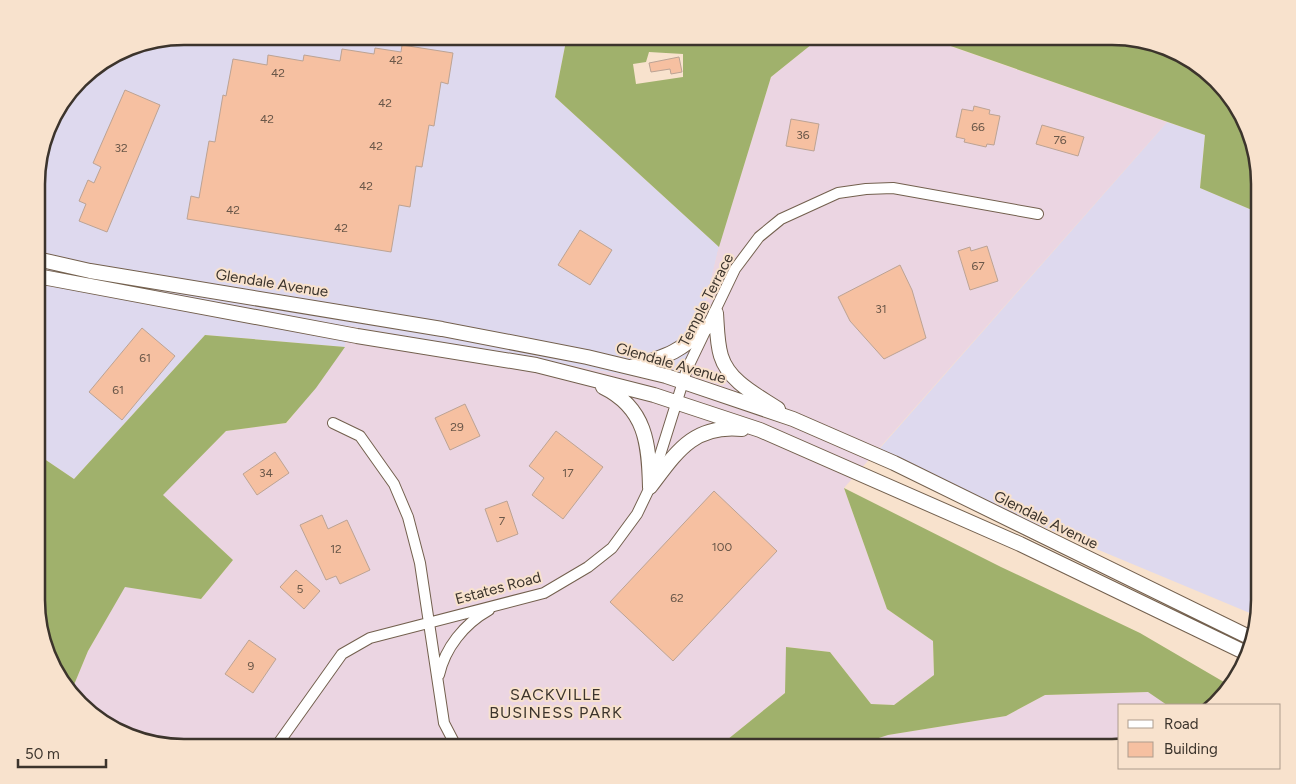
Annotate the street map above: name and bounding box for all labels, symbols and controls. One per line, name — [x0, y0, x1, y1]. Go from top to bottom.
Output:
house number: 42 — [389, 53, 403, 67]
house number: 42 — [271, 66, 285, 80]
house number: 42 — [378, 96, 392, 110]
house number: 42 — [260, 112, 274, 126]
house number: 66 — [971, 120, 985, 134]
house number: 36 — [796, 128, 810, 142]
house number: 76 — [1053, 133, 1067, 147]
house number: 42 — [369, 139, 383, 153]
house number: 32 — [114, 141, 128, 155]
house number: 42 — [359, 179, 373, 193]
house number: 42 — [226, 203, 240, 217]
house number: 42 — [334, 221, 348, 235]
street label: Temple Terrace — [675, 250, 737, 350]
house number: 67 — [971, 259, 985, 273]
street label: Glendale Avenue — [214, 265, 330, 301]
house number: 31 — [875, 302, 887, 316]
street label: Glendale Avenue — [614, 339, 728, 387]
house number: 61 — [139, 351, 151, 365]
house number: 61 — [112, 383, 124, 397]
house number: 29 — [450, 420, 464, 434]
house number: 34 — [259, 466, 274, 480]
house number: 17 — [562, 466, 574, 480]
street label: Glendale Avenue — [991, 487, 1101, 553]
house number: 7 — [499, 514, 506, 528]
house number: 100 — [712, 540, 732, 554]
house number: 12 — [330, 542, 342, 556]
street label: Estates Road — [453, 568, 543, 608]
house number: 5 — [297, 582, 304, 596]
house number: 62 — [670, 591, 684, 605]
house number: 9 — [248, 659, 255, 673]
district label: SACKVILLE BUSINESS PARK — [489, 685, 623, 722]
legend — [1118, 704, 1281, 769]
text: Road — [1164, 715, 1199, 733]
scale bar — [18, 736, 105, 768]
text: Building — [1164, 740, 1218, 758]
text: 50 m — [25, 745, 60, 763]

